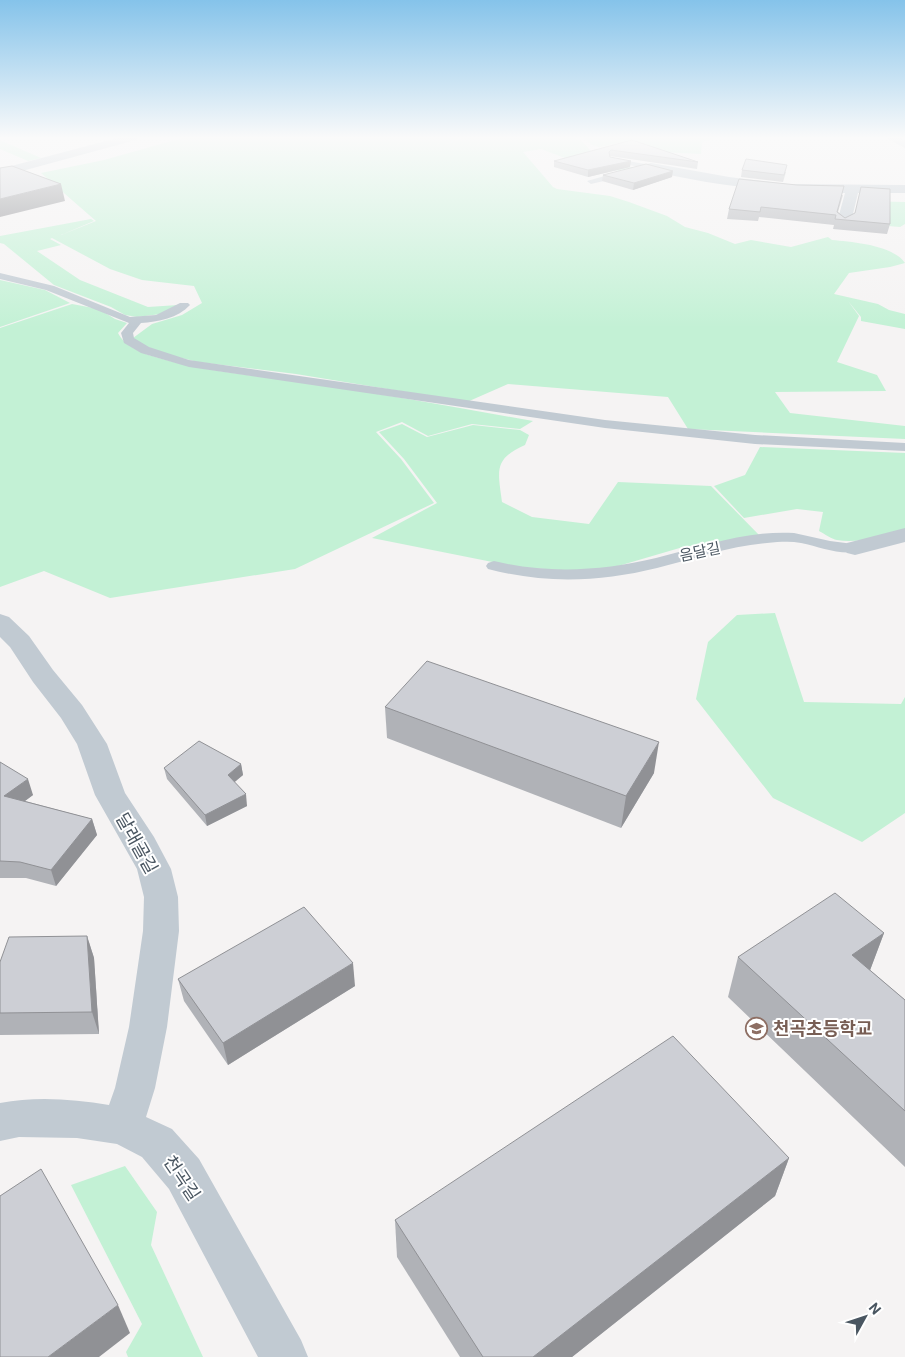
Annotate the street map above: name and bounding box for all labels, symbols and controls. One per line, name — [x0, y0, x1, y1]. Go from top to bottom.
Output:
street label: 음달길 — [678, 539, 722, 565]
street label: 달래골길 — [112, 809, 162, 877]
school or university icon: 천곡초등학교 — [745, 1016, 769, 1040]
place label: 천곡초등학교 — [773, 1018, 872, 1039]
street label: 천곡길 — [159, 1152, 205, 1204]
north arrow — [840, 1292, 890, 1342]
text: N — [866, 1300, 884, 1318]

